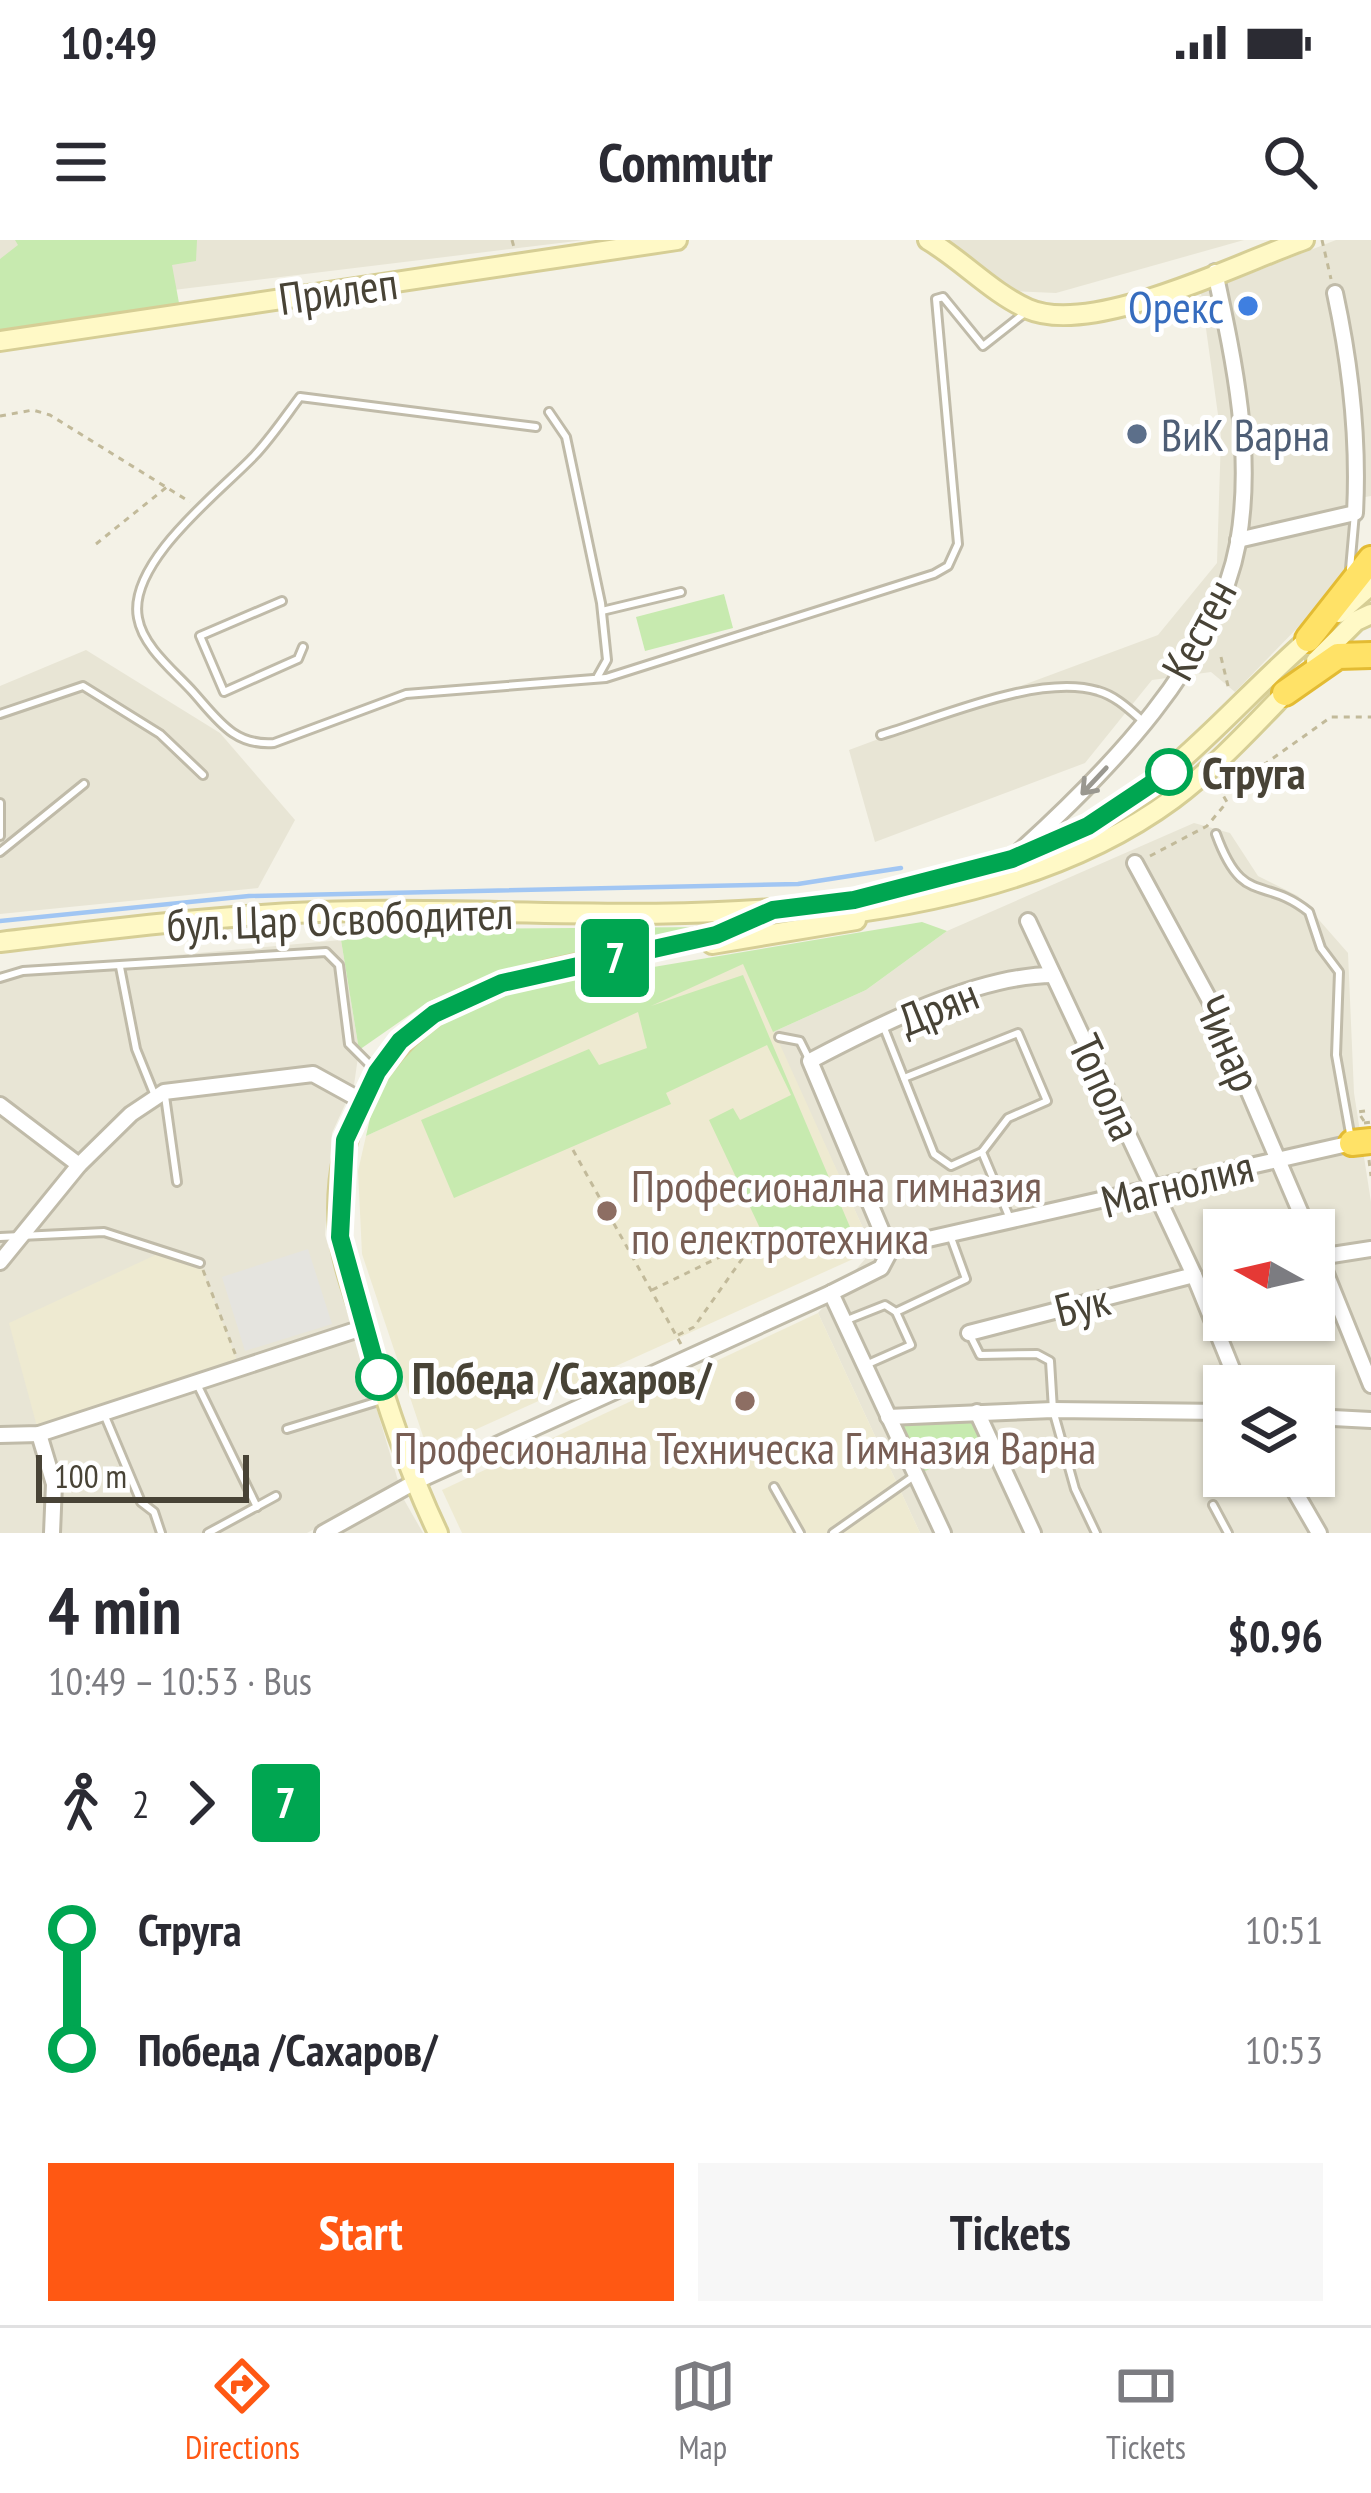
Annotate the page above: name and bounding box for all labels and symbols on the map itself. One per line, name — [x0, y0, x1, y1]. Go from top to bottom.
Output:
street label: Прилеп — [275, 253, 401, 327]
place label: Орекс — [1128, 277, 1224, 335]
marker: Орекс — [1235, 293, 1261, 319]
place label: ВиК Варна — [1161, 405, 1330, 463]
marker: ВиК Варна — [1124, 421, 1150, 447]
street label: Кестен — [1148, 569, 1248, 689]
place label: Струга — [1202, 743, 1306, 801]
marker: Струга — [1147, 750, 1191, 794]
one-way arrow — [1081, 766, 1108, 796]
street label: бул. Цар Освободител — [166, 883, 514, 953]
line badge: 7 — [576, 919, 654, 997]
street label: Дрян — [890, 964, 986, 1048]
street label: Чинар — [1182, 986, 1276, 1100]
street label: Топола — [1056, 1025, 1156, 1149]
street label: Магнолия — [1095, 1136, 1259, 1230]
place label: Професионална гимназия по електротехника — [631, 1156, 1042, 1266]
marker: Професионална гимназия по електротехника — [594, 1198, 620, 1224]
north arrow — [1203, 1209, 1335, 1341]
street label: Бук — [1049, 1269, 1116, 1339]
place label: Победа /Сахаров/ — [412, 1348, 713, 1406]
marker: Победа /Сахаров/ — [357, 1355, 401, 1399]
marker: Професионална Техническа Гимназия Варна — [732, 1388, 758, 1414]
place label: Професионална Техническа Гимназия Варна — [394, 1418, 1096, 1476]
scale bar — [36, 1449, 249, 1502]

